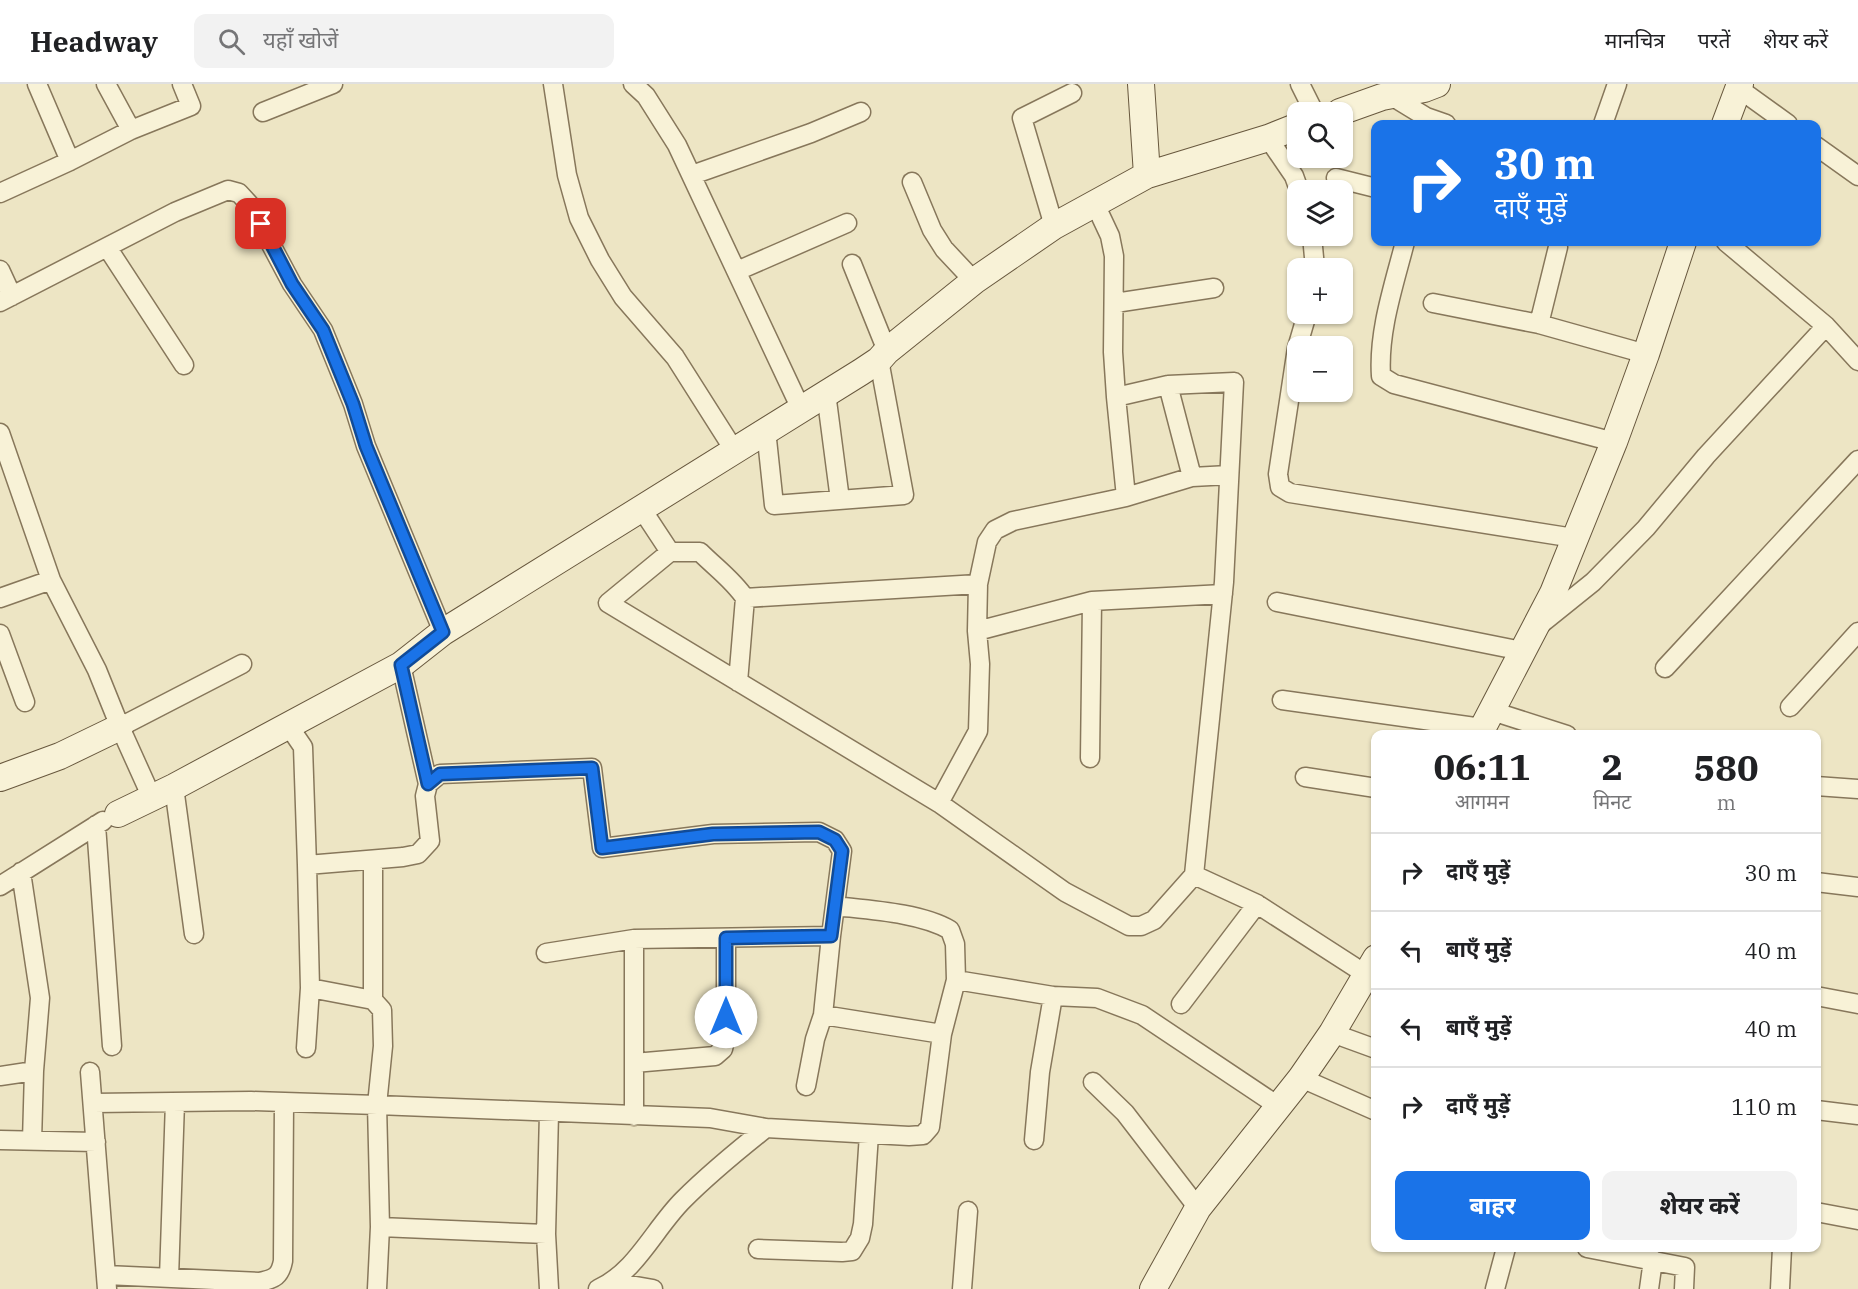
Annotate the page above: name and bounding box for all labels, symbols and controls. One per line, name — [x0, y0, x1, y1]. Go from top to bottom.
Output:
search box — [194, 14, 614, 68]
text: Headway — [30, 23, 158, 60]
icon: search — [215, 25, 248, 58]
text: यहाँ खोजें — [263, 25, 338, 54]
text: मानचित्र — [1605, 26, 1665, 54]
text: परतें — [1698, 26, 1730, 54]
text: शेयर करें — [1763, 26, 1828, 54]
map controls — [1287, 102, 1353, 402]
button: search — [1287, 102, 1353, 168]
text: 30 m — [1494, 136, 1595, 191]
icon: right — [1395, 144, 1473, 222]
button: layers — [1287, 180, 1353, 246]
text: दाएँ मुड़ें — [1494, 189, 1567, 224]
pin — [235, 198, 286, 249]
icon: arrive — [244, 207, 277, 240]
button: + — [1287, 258, 1353, 324]
button: − — [1287, 336, 1353, 402]
text: 06:11 — [1433, 743, 1531, 790]
text: 2 — [1601, 743, 1623, 790]
text: 580 — [1694, 744, 1759, 791]
text: आगमन — [1455, 788, 1509, 815]
text: मिनट — [1593, 788, 1631, 815]
text: m — [1717, 789, 1736, 816]
icon: right — [1395, 856, 1428, 889]
text: दाएँ मुड़ें — [1446, 856, 1510, 885]
text: 30 m — [1745, 858, 1797, 887]
icon: left — [1395, 934, 1428, 967]
text: बाएँ मुड़ें — [1446, 934, 1511, 963]
text: 40 m — [1745, 936, 1797, 965]
position arrow — [694, 985, 758, 1049]
icon: left — [1395, 1012, 1428, 1045]
text: बाएँ मुड़ें — [1446, 1012, 1511, 1041]
text: 40 m — [1745, 1014, 1797, 1043]
icon: right — [1395, 1090, 1428, 1123]
text: दाएँ मुड़ें — [1446, 1090, 1510, 1119]
text: 110 m — [1731, 1092, 1797, 1121]
button: बाहर — [1395, 1171, 1590, 1240]
button: शेयर करें — [1602, 1171, 1797, 1240]

